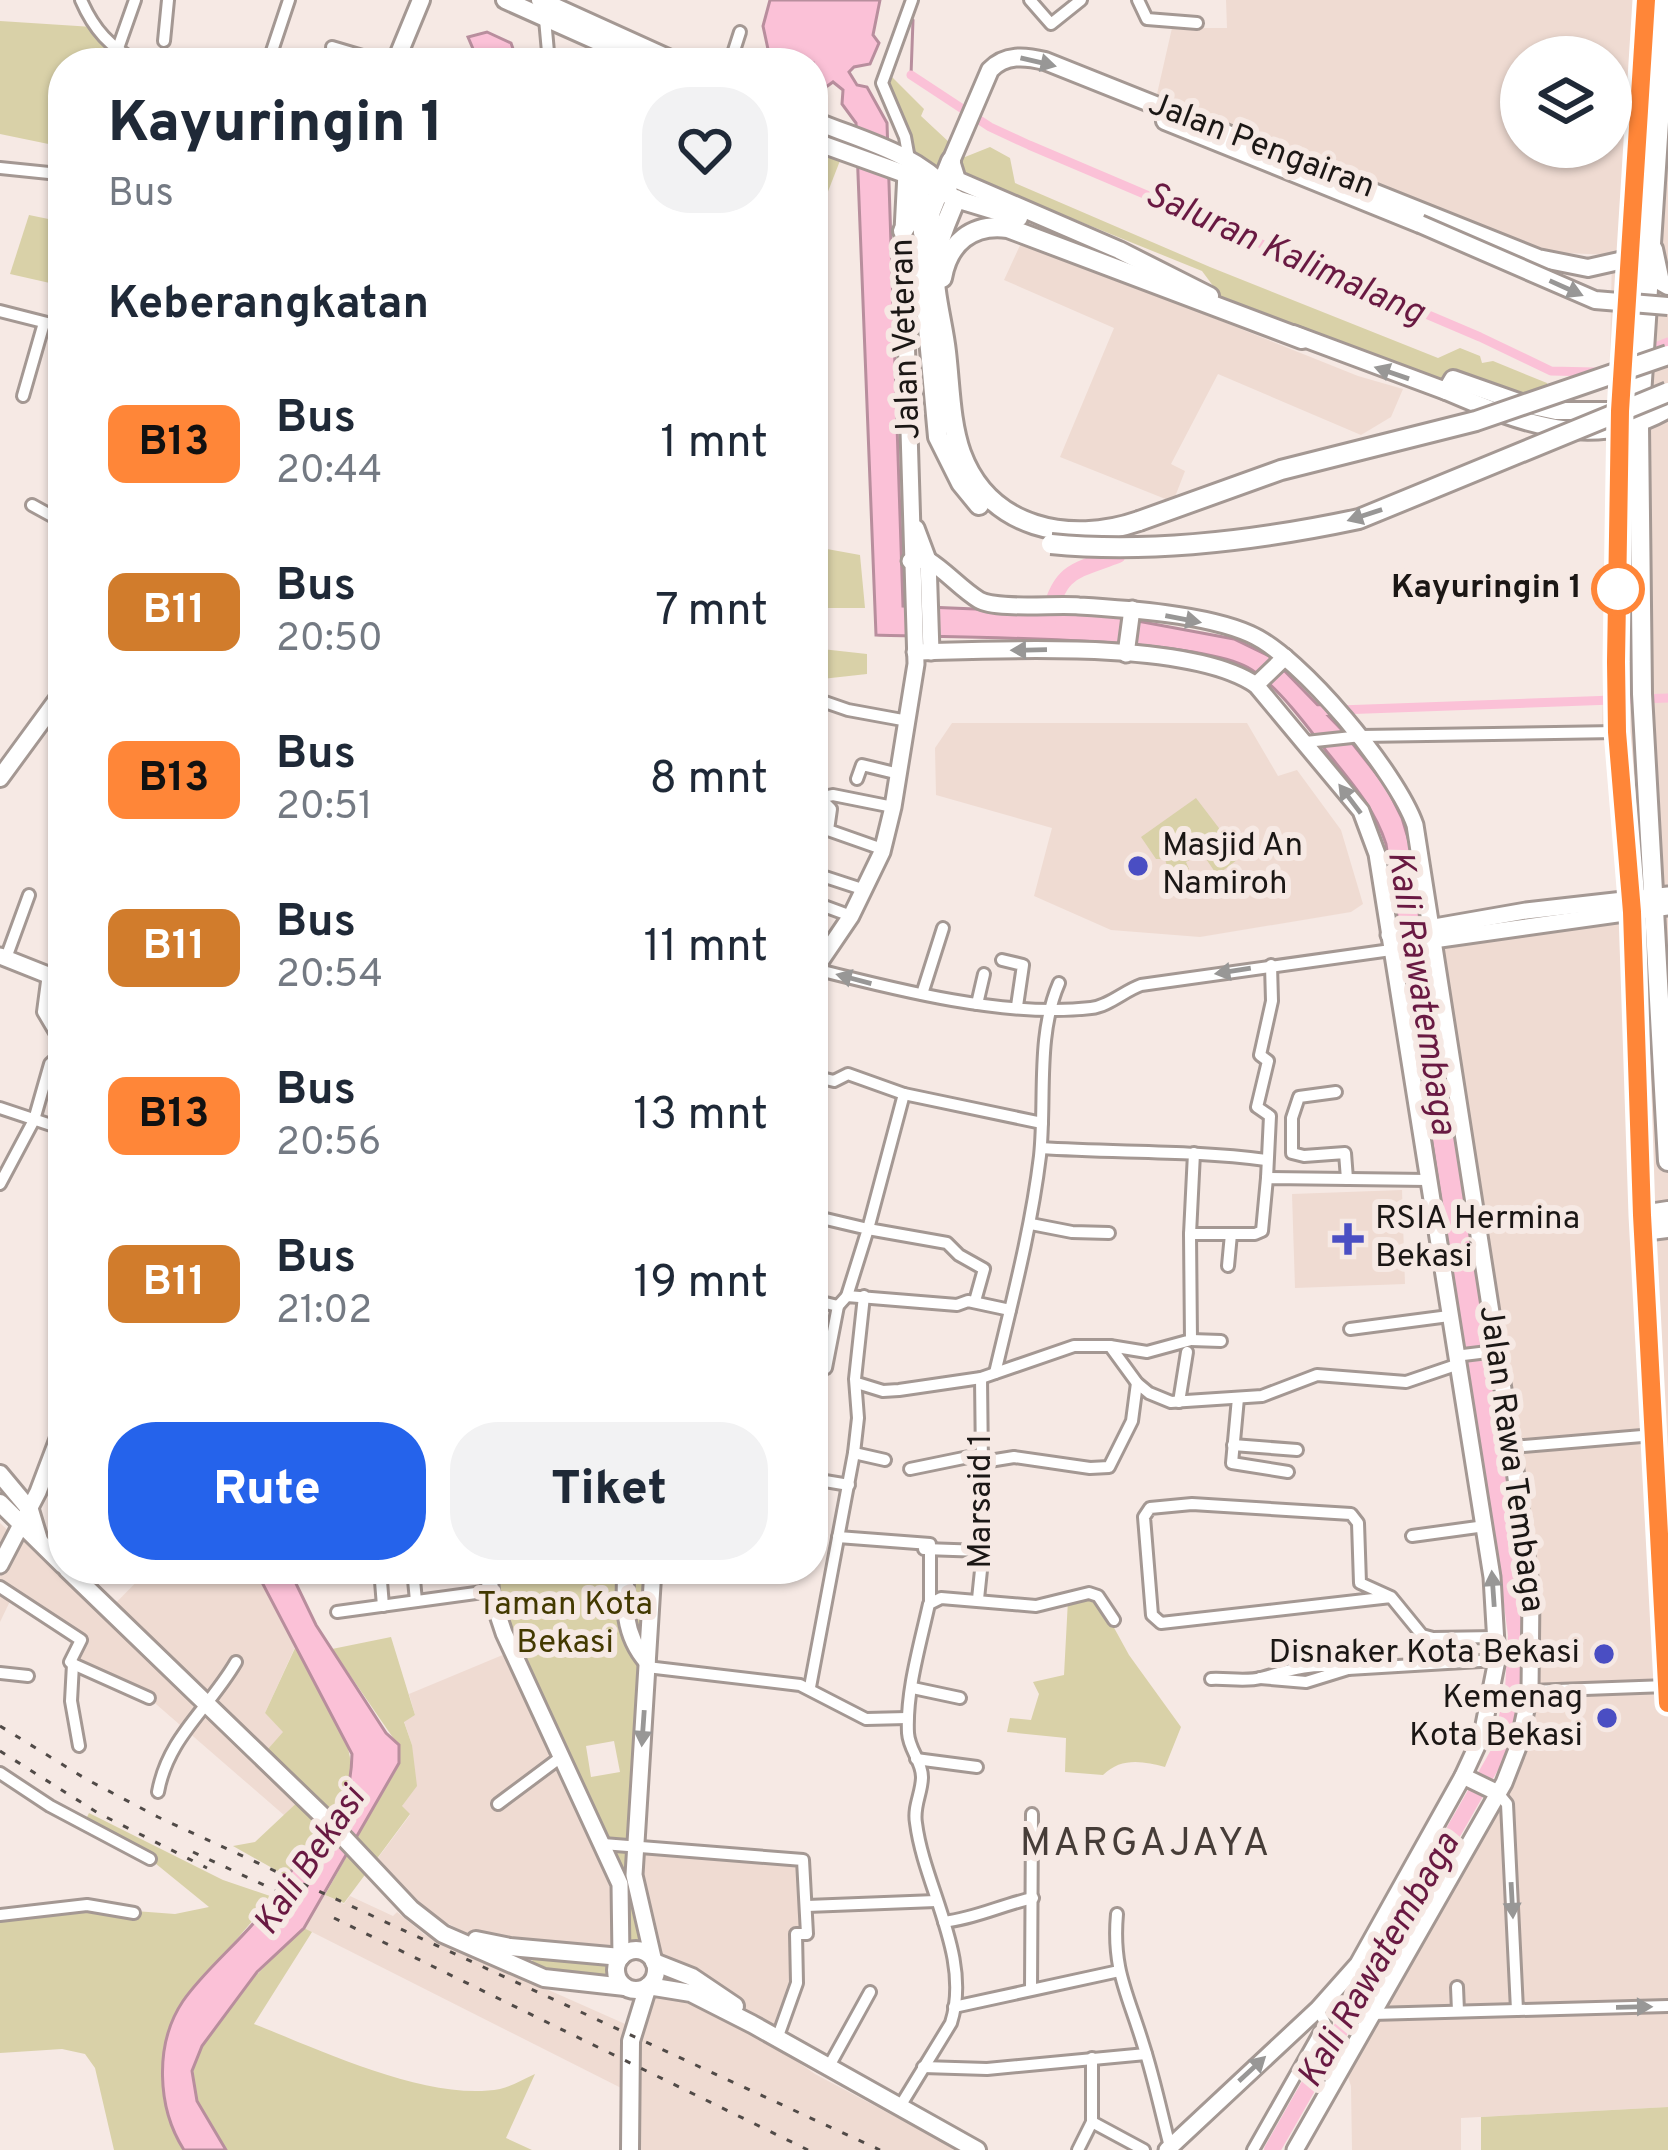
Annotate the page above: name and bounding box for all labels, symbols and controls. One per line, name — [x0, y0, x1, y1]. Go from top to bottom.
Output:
map controls — [1500, 36, 1632, 168]
button: layers — [1500, 36, 1632, 168]
one-way arrow — [1020, 54, 1057, 73]
street label: Jalan Pengairan — [1142, 85, 1380, 209]
button: heart — [642, 87, 768, 213]
text: Kayuringin 1 — [108, 90, 444, 162]
text: Bus — [108, 171, 174, 220]
water label: Saluran Kalimalang — [1137, 173, 1431, 337]
street label: Jalan Veteran — [882, 238, 932, 440]
text: Keberangkatan — [108, 277, 429, 334]
one-way arrow — [1549, 278, 1584, 298]
one-way arrow — [1374, 363, 1410, 381]
text: Bus — [276, 391, 356, 448]
text: 1 mnt — [660, 416, 768, 473]
text: B13 — [139, 417, 209, 470]
text: 20:44 — [276, 448, 382, 497]
one-way arrow — [1346, 507, 1383, 526]
text: Bus — [276, 559, 356, 616]
marker: Kayuringin 1 — [1593, 564, 1643, 614]
place label: Kayuringin 1 — [1391, 568, 1582, 610]
text: 7 mnt — [655, 584, 768, 641]
text: B11 — [143, 585, 205, 638]
one-way arrow — [1165, 610, 1202, 629]
text: 20:50 — [276, 616, 383, 665]
one-way arrow — [1009, 640, 1047, 660]
text: Bus — [276, 727, 356, 784]
text: 8 mnt — [650, 752, 768, 809]
text: B13 — [139, 753, 209, 806]
one-way arrow — [1339, 783, 1363, 814]
text: 20:51 — [276, 784, 372, 833]
place label: Masjid An Namiroh — [1162, 826, 1303, 906]
water label: Kali Rawatembaga — [1375, 848, 1465, 1139]
marker: Masjid An Namiroh — [1125, 853, 1151, 879]
text: Bus — [276, 895, 356, 952]
text: 11 mnt — [643, 920, 768, 977]
text: B11 — [143, 921, 205, 974]
text: 20:54 — [276, 952, 383, 1001]
one-way arrow — [1214, 962, 1252, 981]
one-way arrow — [835, 969, 872, 988]
text: Bus — [276, 1063, 356, 1120]
text: 13 mnt — [633, 1088, 768, 1145]
text: B13 — [139, 1089, 209, 1142]
text: 20:56 — [276, 1120, 381, 1169]
place label: RSIA Hermina Bekasi — [1375, 1199, 1580, 1279]
marker: RSIA Hermina Bekasi — [1332, 1223, 1364, 1255]
text: Bus — [276, 1231, 356, 1288]
text: 19 mnt — [633, 1256, 768, 1313]
text: B11 — [143, 1257, 205, 1310]
text: 21:02 — [276, 1288, 372, 1337]
street label: Jalan Rawa Tembaga — [1468, 1303, 1552, 1615]
button: Rute — [108, 1422, 426, 1560]
button: Tiket — [450, 1422, 768, 1560]
street label: Marsaid 1 — [961, 1433, 1003, 1569]
one-way arrow — [1483, 1570, 1502, 1607]
park label: Taman Kota Bekasi — [477, 1585, 653, 1665]
place label: Disnaker Kota Bekasi — [1268, 1633, 1580, 1675]
marker: Disnaker Kota Bekasi — [1591, 1641, 1617, 1667]
place label: Kemenag Kota Bekasi — [1409, 1678, 1583, 1758]
marker: Kemenag Kota Bekasi — [1594, 1705, 1620, 1731]
one-way arrow — [633, 1710, 652, 1748]
water label: Kali Bekasi — [245, 1777, 378, 1945]
district label: MARGAJAYA — [1020, 1821, 1272, 1870]
water label: Kali Rawatembaga — [1288, 1825, 1472, 2097]
one-way arrow — [1503, 1882, 1522, 1920]
one-way arrow — [1616, 1997, 1654, 2016]
one-way arrow — [1237, 2056, 1266, 2084]

